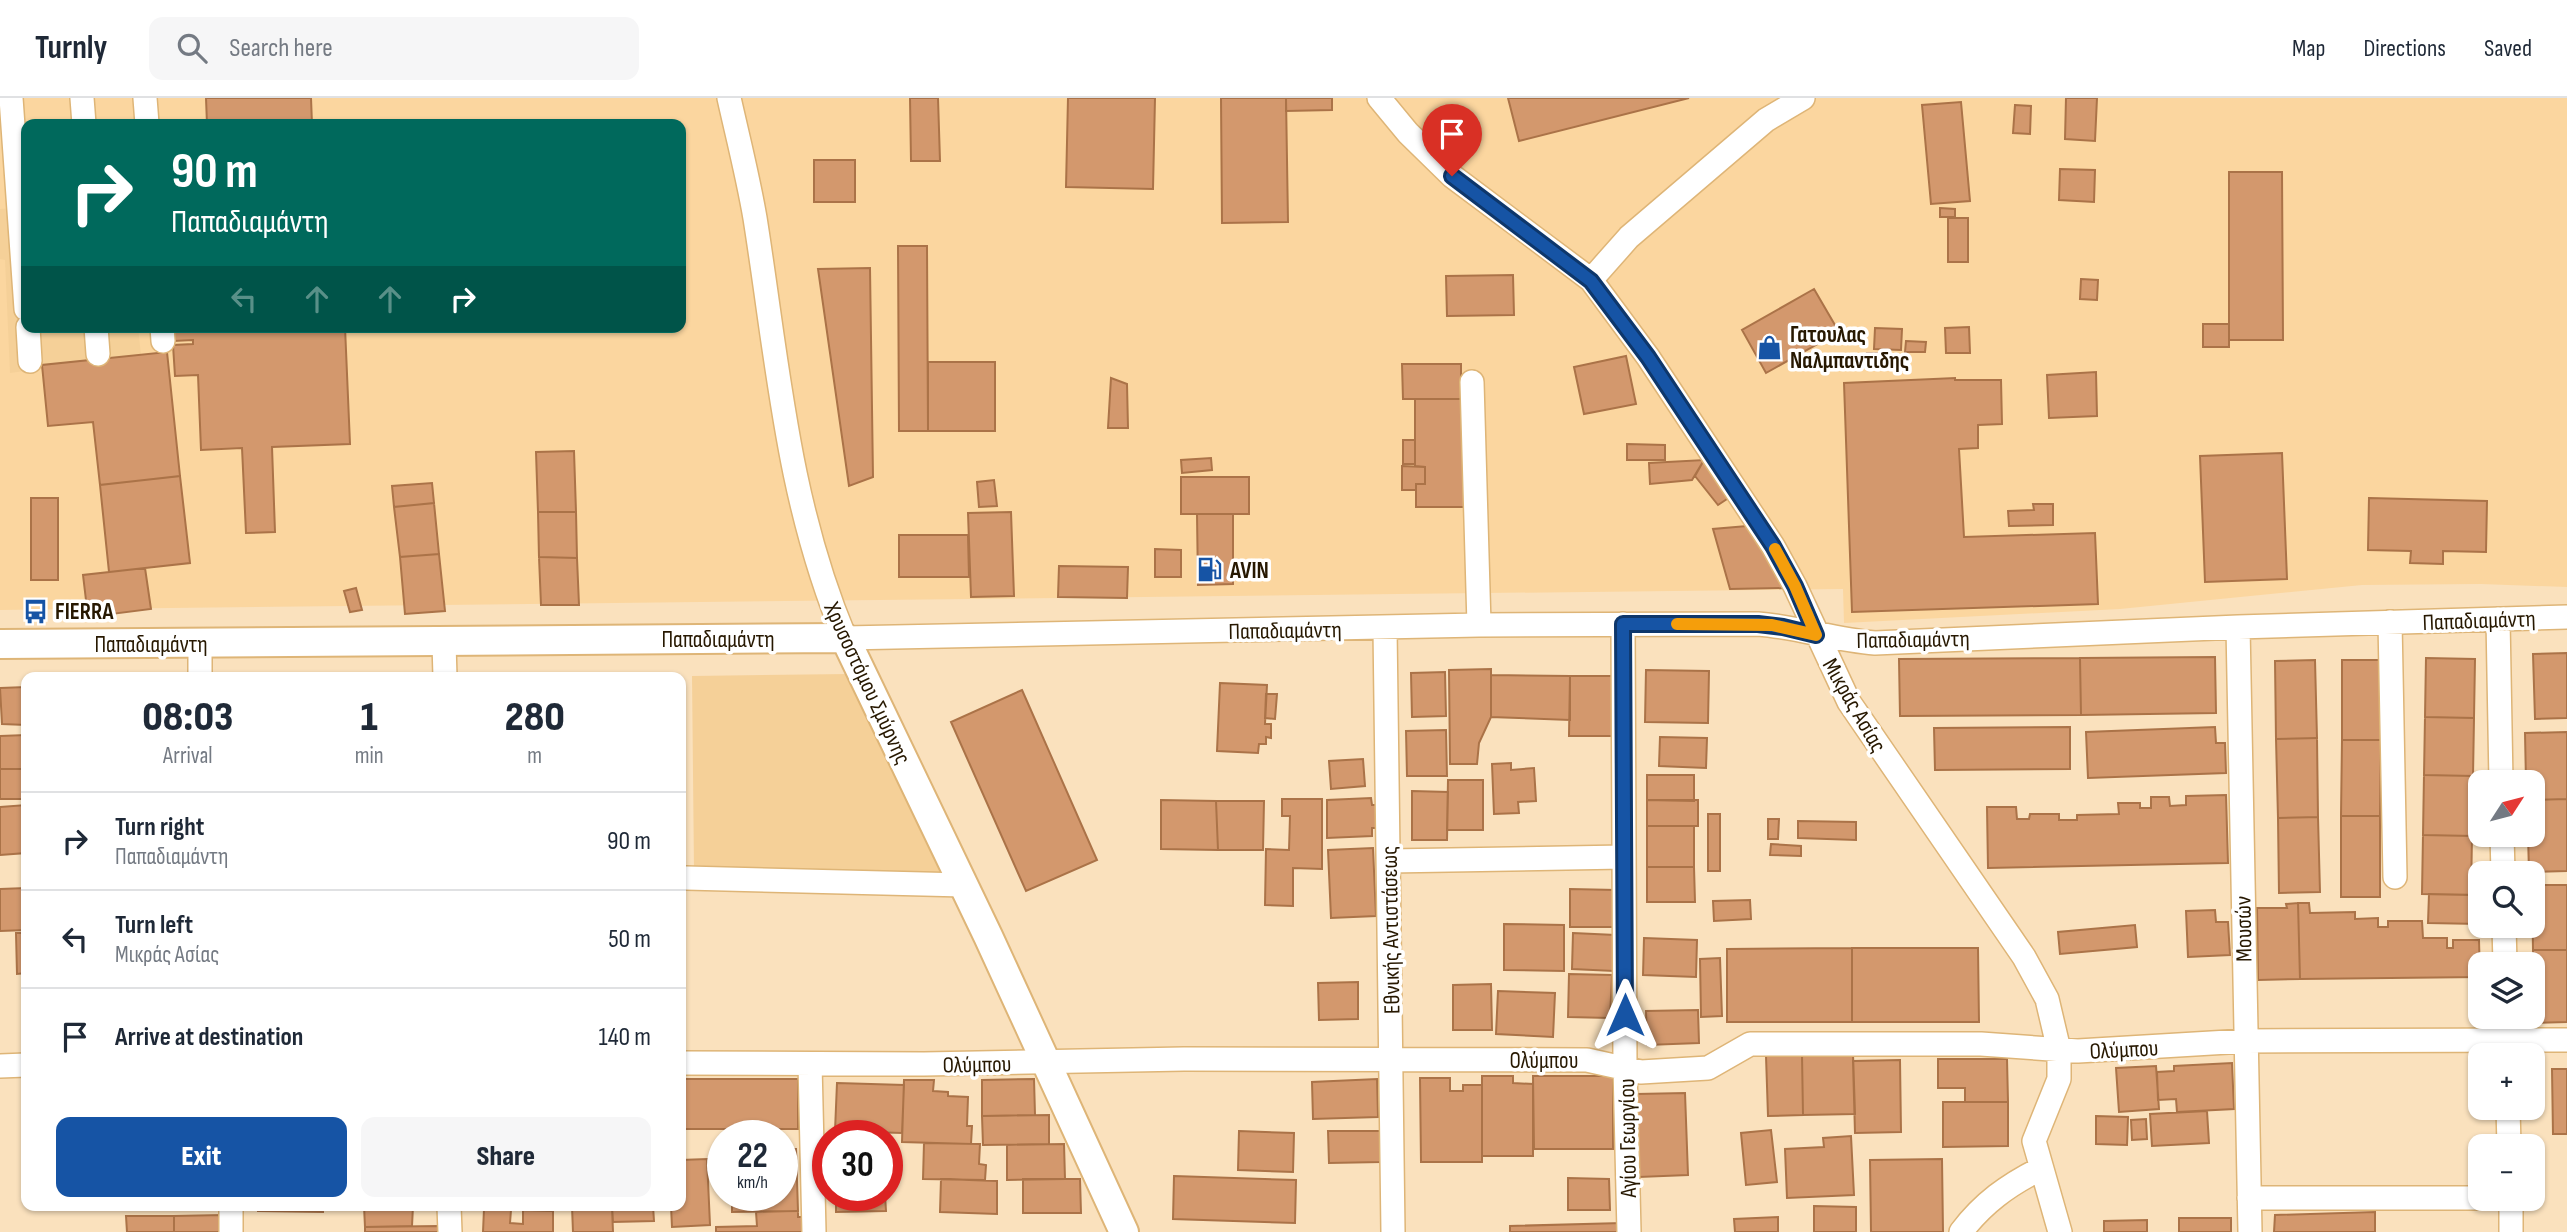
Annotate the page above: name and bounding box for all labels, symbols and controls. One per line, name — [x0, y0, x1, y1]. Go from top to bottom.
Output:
search box — [149, 17, 639, 80]
text: Turnly — [35, 28, 107, 68]
icon: search — [173, 29, 211, 67]
text: Search here — [229, 33, 333, 64]
text: Map — [2292, 34, 2325, 63]
text: Directions — [2363, 34, 2446, 63]
text: Saved — [2484, 34, 2532, 63]
pin — [1422, 104, 1482, 176]
icon: arrive — [1433, 115, 1471, 153]
text: 90 m — [171, 143, 258, 202]
icon: right — [56, 147, 147, 238]
text: Παπαδιαμάντη — [171, 203, 329, 242]
icon: left — [225, 280, 263, 318]
icon: ahead — [298, 280, 336, 318]
icon: ahead — [371, 280, 409, 318]
icon: right — [444, 280, 482, 318]
place label: Γατουλας Ναλμπαντιδης — [1790, 321, 1909, 375]
shop icon: Γατουλας Ναλμπαντιδης — [1756, 333, 1784, 361]
fuel station icon: AVIN — [1196, 556, 1224, 584]
place label: AVIN — [1229, 557, 1269, 585]
bus stop icon: FIERRA — [21, 597, 49, 625]
street label: Χρυσοστόμου Σμύρνης — [817, 597, 917, 769]
place label: FIERRA — [55, 598, 114, 626]
street label: Παπαδιαμάντη — [2422, 605, 2536, 637]
street label: Παπαδιαμάντη — [1228, 616, 1342, 646]
street label: Παπαδιαμάντη — [1856, 625, 1970, 655]
street label: Παπαδιαμάντη — [661, 626, 775, 654]
street label: Παπαδιαμάντη — [94, 631, 208, 659]
street label: Μικράς Ασίας — [1816, 653, 1892, 758]
text: 08:03 — [142, 692, 233, 743]
text: 1 — [360, 692, 378, 743]
text: 280 — [505, 692, 565, 743]
text: Arrival — [163, 742, 213, 770]
text: min — [355, 742, 384, 770]
text: m — [527, 742, 542, 770]
north arrow — [2468, 770, 2544, 847]
map controls — [2468, 770, 2545, 1211]
text: Turn right — [115, 812, 204, 843]
icon: right — [56, 822, 94, 860]
text: 90 m — [607, 826, 651, 857]
text: Παπαδιαμάντη — [115, 843, 228, 871]
street label: Εθνικής Αντιστάσεως — [1376, 846, 1406, 1014]
button: search — [2468, 861, 2545, 938]
street label: Μουσών — [2229, 896, 2259, 962]
text: Turn left — [115, 910, 193, 941]
icon: left — [56, 920, 94, 958]
text: 50 m — [608, 924, 651, 955]
text: Μικράς Ασίας — [115, 941, 219, 969]
button: layers — [2468, 952, 2545, 1029]
position arrow — [1588, 978, 1662, 1052]
icon: arrive — [56, 1018, 94, 1056]
text: Arrive at destination — [115, 1022, 303, 1053]
text: 140 m — [599, 1022, 651, 1053]
street label: Ολύμπου — [2089, 1034, 2159, 1066]
button: + — [2468, 1043, 2545, 1120]
street label: Ολύμπου — [1510, 1047, 1578, 1075]
street label: Ολύμπου — [942, 1050, 1012, 1080]
street label: Αγίου Γεωργίου — [1613, 1078, 1643, 1199]
button: Exit — [56, 1117, 347, 1197]
button: Share — [361, 1117, 651, 1197]
speed limit sign: 30 — [812, 1120, 903, 1211]
button: − — [2468, 1134, 2545, 1211]
text: 22 — [737, 1135, 768, 1178]
text: km/h — [737, 1172, 768, 1193]

